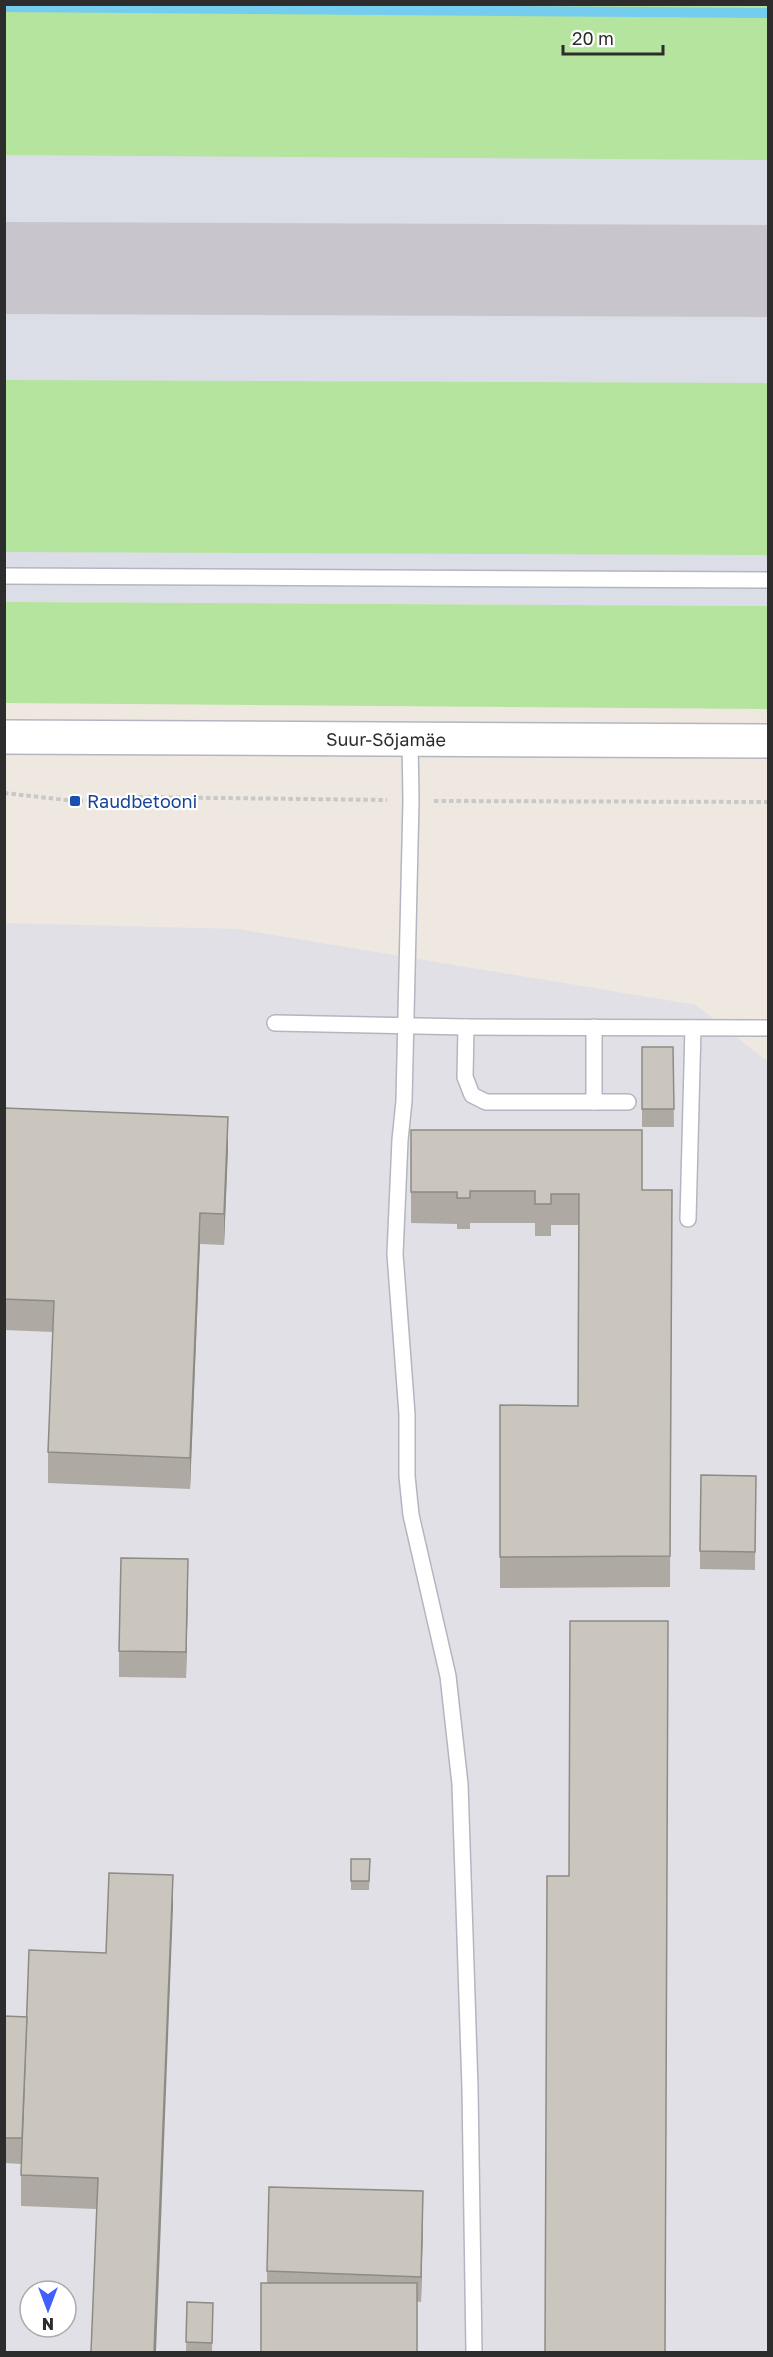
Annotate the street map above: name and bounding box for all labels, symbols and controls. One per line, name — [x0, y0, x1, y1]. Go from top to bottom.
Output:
scale bar — [563, 18, 664, 56]
text: 20 m — [572, 27, 614, 49]
street label: Suur-Sõjamäe — [326, 728, 446, 750]
place label: Raudbetooni — [87, 790, 197, 812]
marker: Raudbetooni — [68, 794, 82, 808]
north arrow — [18, 2279, 78, 2339]
text: N — [42, 2314, 54, 2334]

